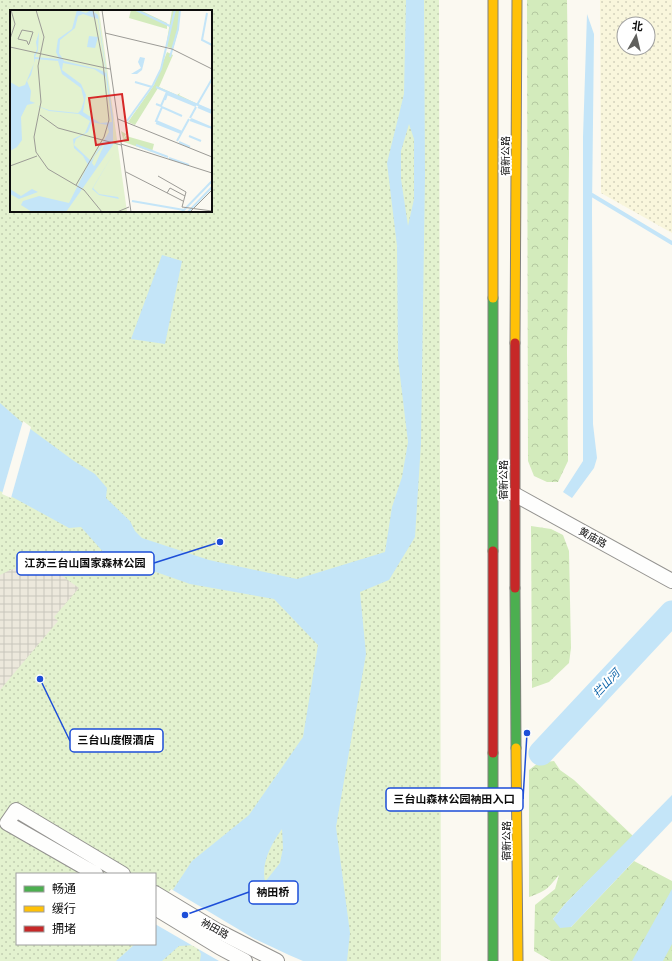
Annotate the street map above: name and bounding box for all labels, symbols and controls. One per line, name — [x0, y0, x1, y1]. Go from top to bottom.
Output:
inset map — [10, 10, 212, 212]
north arrow — [616, 16, 656, 56]
text: 北 — [631, 18, 644, 34]
street label: 宿新公路 — [499, 136, 512, 176]
street label: 宿新公路 — [497, 460, 510, 500]
street label: 黄庙路 — [576, 524, 609, 550]
callout: 江苏三台山国家森林公园 — [17, 552, 154, 575]
text: 江苏三台山国家森林公园 — [25, 556, 146, 570]
water label: 拦山河 — [590, 665, 624, 700]
callout: 三台山度假酒店 — [70, 729, 163, 752]
text: 三台山度假酒店 — [78, 733, 155, 747]
callout: 三台山森林公园衲田入口 — [386, 788, 523, 811]
text: 三台山森林公园衲田入口 — [394, 792, 515, 806]
street label: 宿新公路 — [500, 821, 513, 861]
legend — [16, 873, 156, 945]
text: 畅通 — [52, 881, 76, 896]
callout: 衲田桥 — [249, 881, 298, 904]
text: 衲田桥 — [257, 885, 290, 899]
text: 缓行 — [52, 901, 76, 916]
street label: 衲田路 — [198, 915, 231, 941]
text: 拥堵 — [52, 921, 76, 936]

